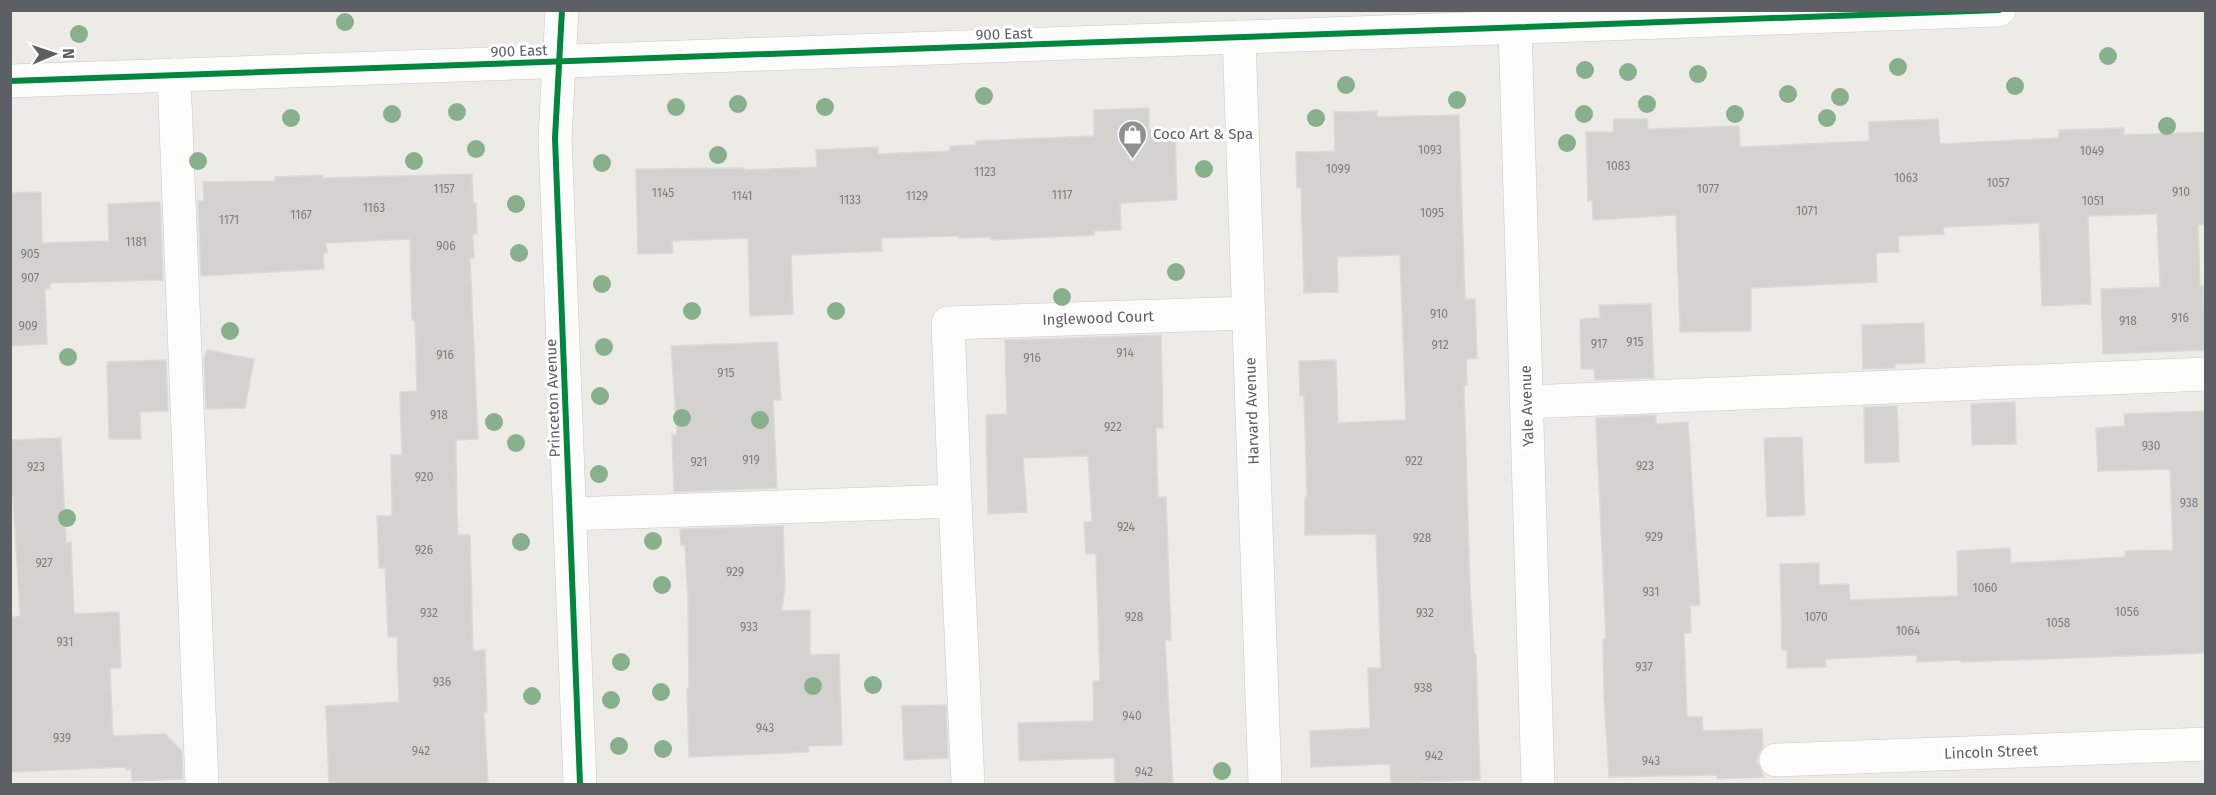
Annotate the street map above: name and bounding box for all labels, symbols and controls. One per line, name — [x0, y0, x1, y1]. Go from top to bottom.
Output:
north arrow — [24, 24, 84, 84]
street label: 900 East — [975, 24, 1033, 44]
street label: 900 East — [490, 41, 548, 61]
text: N — [59, 48, 78, 59]
shop icon: Coco Art & Spa — [1116, 118, 1148, 160]
place label: Coco Art & Spa — [1153, 125, 1253, 143]
house number: 1093 — [1418, 143, 1442, 157]
house number: 1049 — [2080, 144, 2104, 158]
house number: 1083 — [1606, 159, 1630, 173]
house number: 1099 — [1326, 162, 1350, 176]
house number: 1123 — [974, 165, 996, 179]
house number: 1063 — [1894, 171, 1918, 185]
house number: 1057 — [1987, 176, 2009, 190]
house number: 1157 — [433, 182, 455, 196]
house number: 1077 — [1697, 182, 1719, 196]
house number: 910 — [2172, 185, 2190, 199]
house number: 1145 — [652, 186, 674, 200]
house number: 1117 — [1052, 188, 1072, 202]
house number: 1141 — [731, 189, 753, 203]
house number: 1129 — [906, 189, 928, 203]
house number: 1133 — [839, 193, 861, 207]
house number: 1051 — [2082, 194, 2104, 208]
house number: 1163 — [363, 201, 385, 215]
house number: 1071 — [1796, 204, 1818, 218]
house number: 1095 — [1420, 206, 1444, 220]
house number: 1167 — [290, 208, 312, 222]
house number: 1171 — [219, 213, 239, 227]
house number: 1181 — [125, 235, 147, 249]
house number: 906 — [436, 239, 456, 253]
house number: 905 — [20, 247, 40, 261]
house number: 907 — [21, 271, 39, 285]
street label: Inglewood Court — [1042, 307, 1155, 329]
house number: 910 — [1430, 307, 1448, 321]
house number: 916 — [2171, 311, 2189, 325]
house number: 918 — [2119, 314, 2137, 328]
house number: 909 — [18, 319, 38, 333]
house number: 915 — [1626, 335, 1644, 349]
house number: 917 — [1591, 337, 1607, 351]
street label: Princeton Avenue — [542, 338, 564, 458]
house number: 912 — [1431, 338, 1449, 352]
house number: 914 — [1116, 346, 1134, 360]
house number: 916 — [436, 348, 454, 362]
house number: 916 — [1023, 351, 1041, 365]
street label: Harvard Avenue — [1241, 357, 1263, 465]
street label: Yale Avenue — [1517, 365, 1537, 447]
house number: 915 — [717, 366, 735, 380]
house number: 918 — [430, 408, 448, 422]
house number: 922 — [1104, 420, 1122, 434]
house number: 930 — [2142, 439, 2161, 453]
house number: 919 — [742, 453, 760, 467]
house number: 922 — [1405, 454, 1423, 468]
house number: 921 — [691, 455, 707, 469]
house number: 923 — [1636, 459, 1654, 473]
house number: 923 — [27, 460, 45, 474]
house number: 920 — [415, 470, 434, 484]
house number: 938 — [2180, 496, 2199, 510]
house number: 924 — [1117, 520, 1136, 534]
house number: 929 — [1645, 530, 1663, 544]
house number: 928 — [1413, 531, 1432, 545]
house number: 926 — [415, 543, 433, 557]
house number: 927 — [35, 556, 53, 570]
house number: 929 — [726, 565, 744, 579]
house number: 1060 — [1973, 581, 1998, 595]
house number: 931 — [1643, 585, 1659, 599]
house number: 1056 — [2115, 605, 2139, 619]
house number: 932 — [420, 606, 438, 620]
house number: 932 — [1416, 606, 1434, 620]
house number: 928 — [1125, 610, 1144, 624]
house number: 1070 — [1804, 610, 1828, 624]
house number: 1058 — [2046, 616, 2071, 630]
house number: 933 — [740, 620, 758, 634]
house number: 1064 — [1896, 624, 1921, 638]
house number: 931 — [57, 635, 73, 649]
house number: 937 — [1635, 660, 1653, 674]
house number: 936 — [433, 675, 451, 689]
house number: 938 — [1414, 681, 1433, 695]
house number: 940 — [1122, 709, 1142, 723]
house number: 943 — [756, 721, 774, 735]
house number: 939 — [53, 731, 71, 745]
street label: Lincoln Street — [1944, 741, 2039, 763]
house number: 942 — [412, 744, 430, 758]
house number: 942 — [1425, 749, 1443, 763]
house number: 943 — [1642, 754, 1660, 768]
house number: 942 — [1135, 765, 1153, 779]

